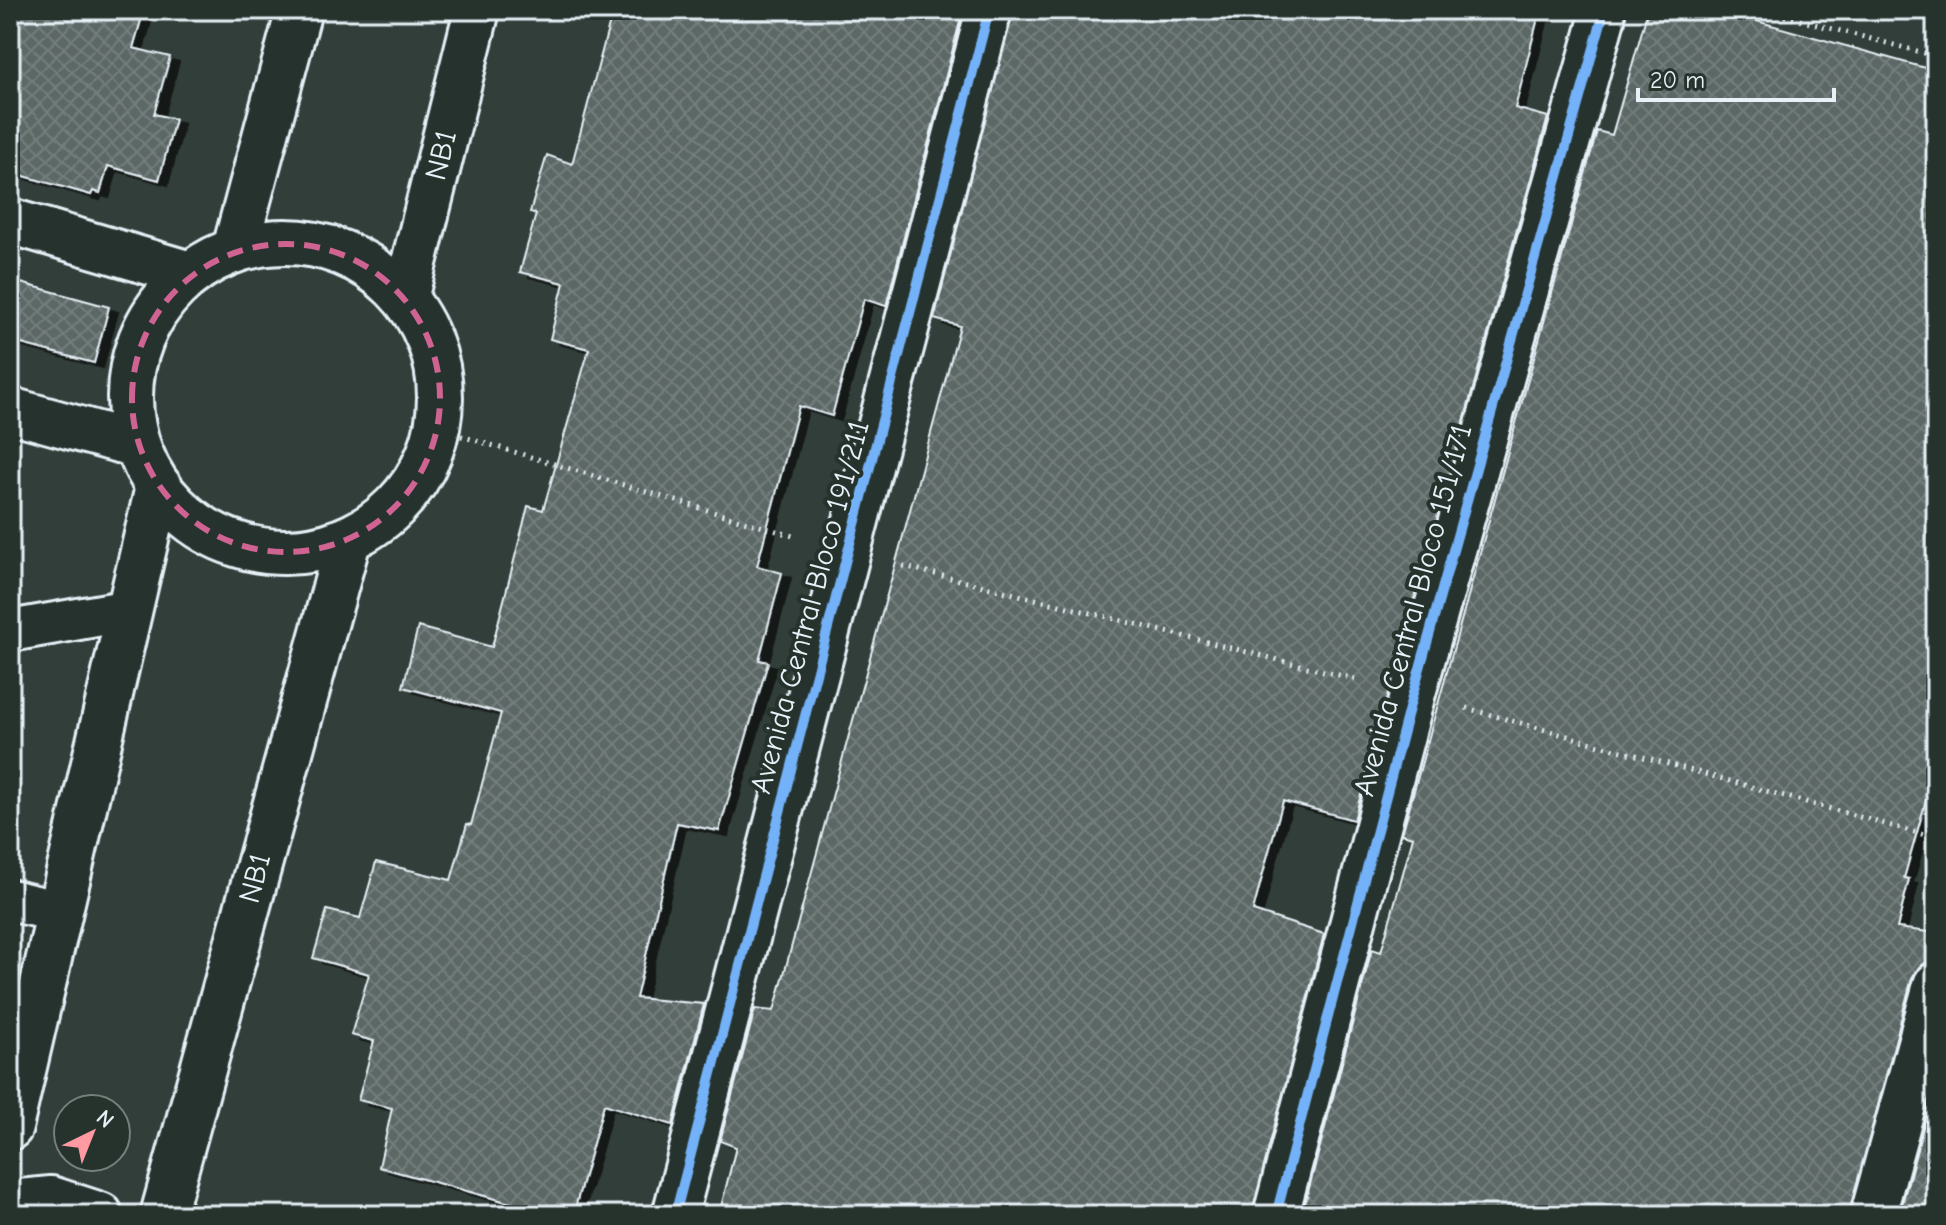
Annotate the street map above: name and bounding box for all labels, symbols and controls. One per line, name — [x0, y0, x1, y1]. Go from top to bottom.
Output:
scale bar — [1638, 52, 1834, 102]
text: 20 m — [1650, 66, 1705, 94]
street label: NB1 — [418, 126, 464, 184]
street label: Avenida Central Bloco 191/211 — [743, 417, 877, 797]
street label: Avenida Central Bloco 151/171 — [1346, 420, 1480, 800]
street label: NB1 — [232, 849, 278, 907]
north arrow — [52, 1093, 132, 1173]
text: N — [91, 1105, 119, 1134]

